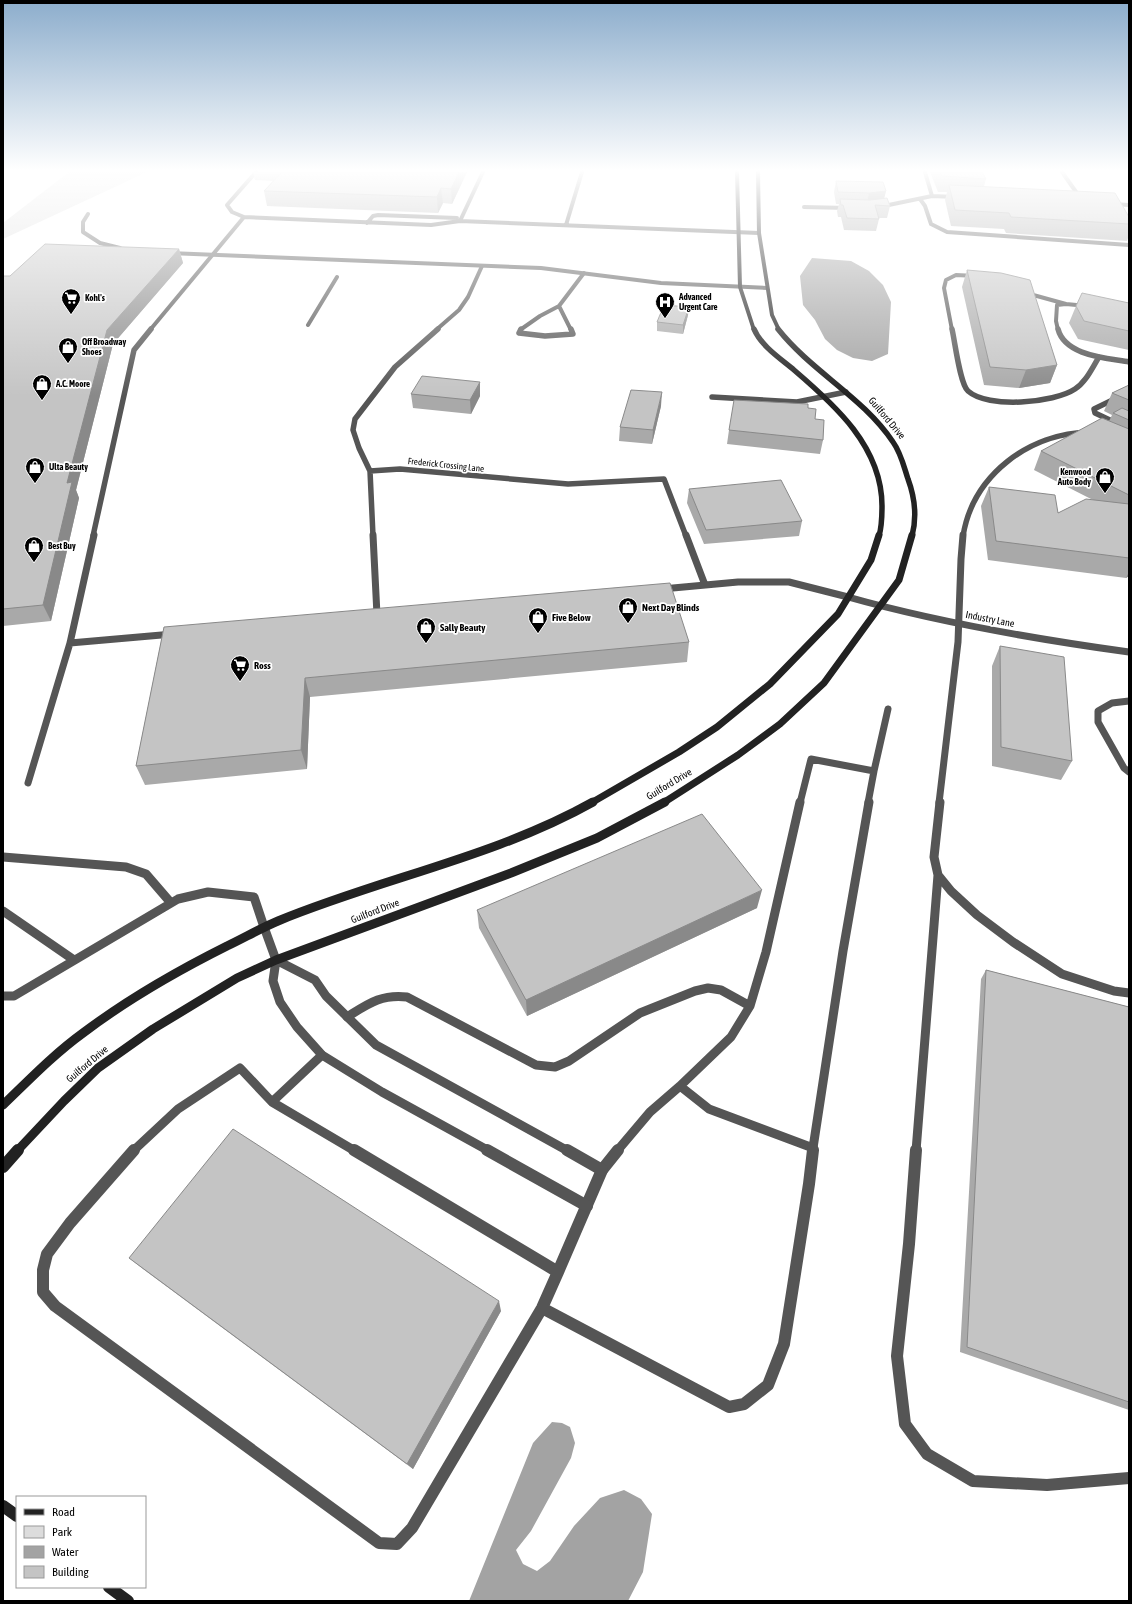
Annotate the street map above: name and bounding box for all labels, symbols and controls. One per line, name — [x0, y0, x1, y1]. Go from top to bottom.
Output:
supermarket icon: Kohl's — [60, 287, 82, 315]
hospital icon: Advanced Urgent Care — [654, 291, 676, 319]
place label: Advanced Urgent Care — [678, 292, 718, 312]
place label: Kohl's — [85, 293, 106, 303]
shop icon: Off Broadway Shoes — [57, 336, 79, 364]
place label: Off Broadway Shoes — [82, 337, 126, 357]
shop icon: A.C. Moore — [31, 373, 53, 401]
place label: A.C. Moore — [55, 379, 90, 389]
street label: Guilford Drive — [866, 395, 908, 441]
shop icon: Ulta Beauty — [24, 456, 46, 484]
street label: Frederick Crossing Lane — [407, 456, 485, 474]
place label: Ulta Beauty — [49, 462, 88, 472]
shop icon: Kenwood Auto Body — [1094, 466, 1116, 494]
place label: Kenwood Auto Body — [1057, 467, 1091, 487]
shop icon: Best Buy — [23, 535, 45, 563]
place label: Best Buy — [48, 541, 76, 551]
shop icon: Next Day Blinds — [617, 596, 639, 624]
place label: Next Day Blinds — [642, 602, 700, 613]
shop icon: Five Below — [527, 606, 549, 634]
street label: Industry Lane — [965, 609, 1016, 629]
place label: Five Below — [552, 612, 591, 623]
shop icon: Sally Beauty — [415, 616, 437, 644]
place label: Sally Beauty — [440, 622, 486, 633]
supermarket icon: Ross — [229, 654, 251, 682]
place label: Ross — [254, 660, 271, 671]
street label: Guilford Drive — [644, 766, 694, 802]
street label: Guilford Drive — [349, 897, 401, 925]
street label: Guilford Drive — [64, 1043, 110, 1085]
legend — [16, 1496, 146, 1588]
text: Road — [52, 1505, 75, 1519]
text: Park — [52, 1525, 73, 1539]
text: Water — [52, 1545, 79, 1559]
text: Building — [52, 1565, 90, 1579]

